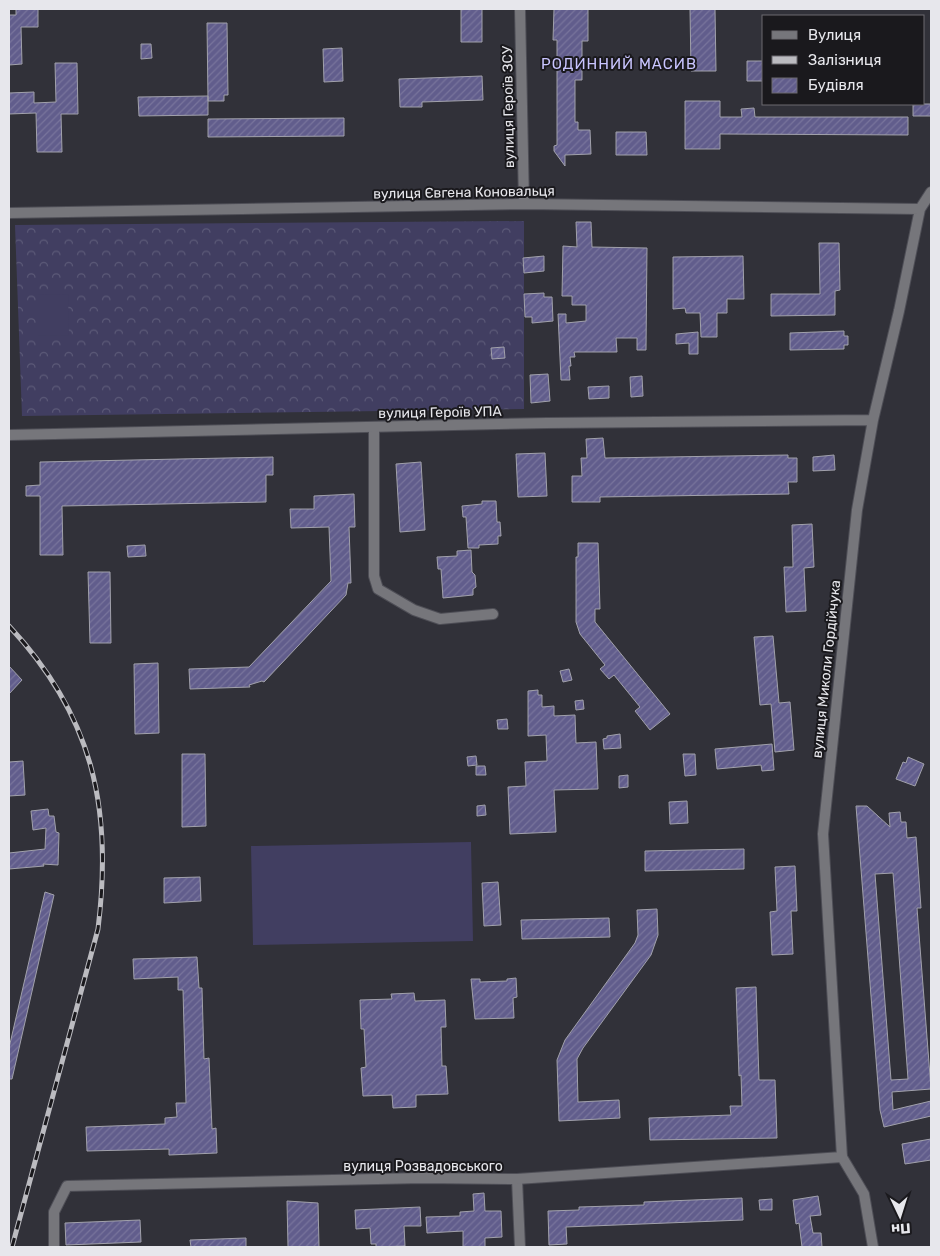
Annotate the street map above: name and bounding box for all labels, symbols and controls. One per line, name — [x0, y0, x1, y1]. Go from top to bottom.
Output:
legend — [762, 15, 925, 105]
text: Вулиця — [808, 26, 861, 44]
street label: вулиця Героїв ЗСУ — [499, 45, 518, 168]
text: Залізниця — [808, 51, 881, 69]
district label: РОДИННИЙ МАСИВ — [541, 55, 697, 73]
text: Будівля — [808, 76, 864, 94]
street label: вулиця Євгена Коновальця — [373, 182, 555, 203]
street label: вулиця Героїв УПА — [378, 403, 503, 422]
street label: вулиця Миколи Гордійчука — [809, 579, 844, 759]
street label: вулиця Розвадовського — [343, 1158, 503, 1175]
north arrow — [875, 1191, 925, 1241]
text: Пн — [891, 1219, 911, 1238]

